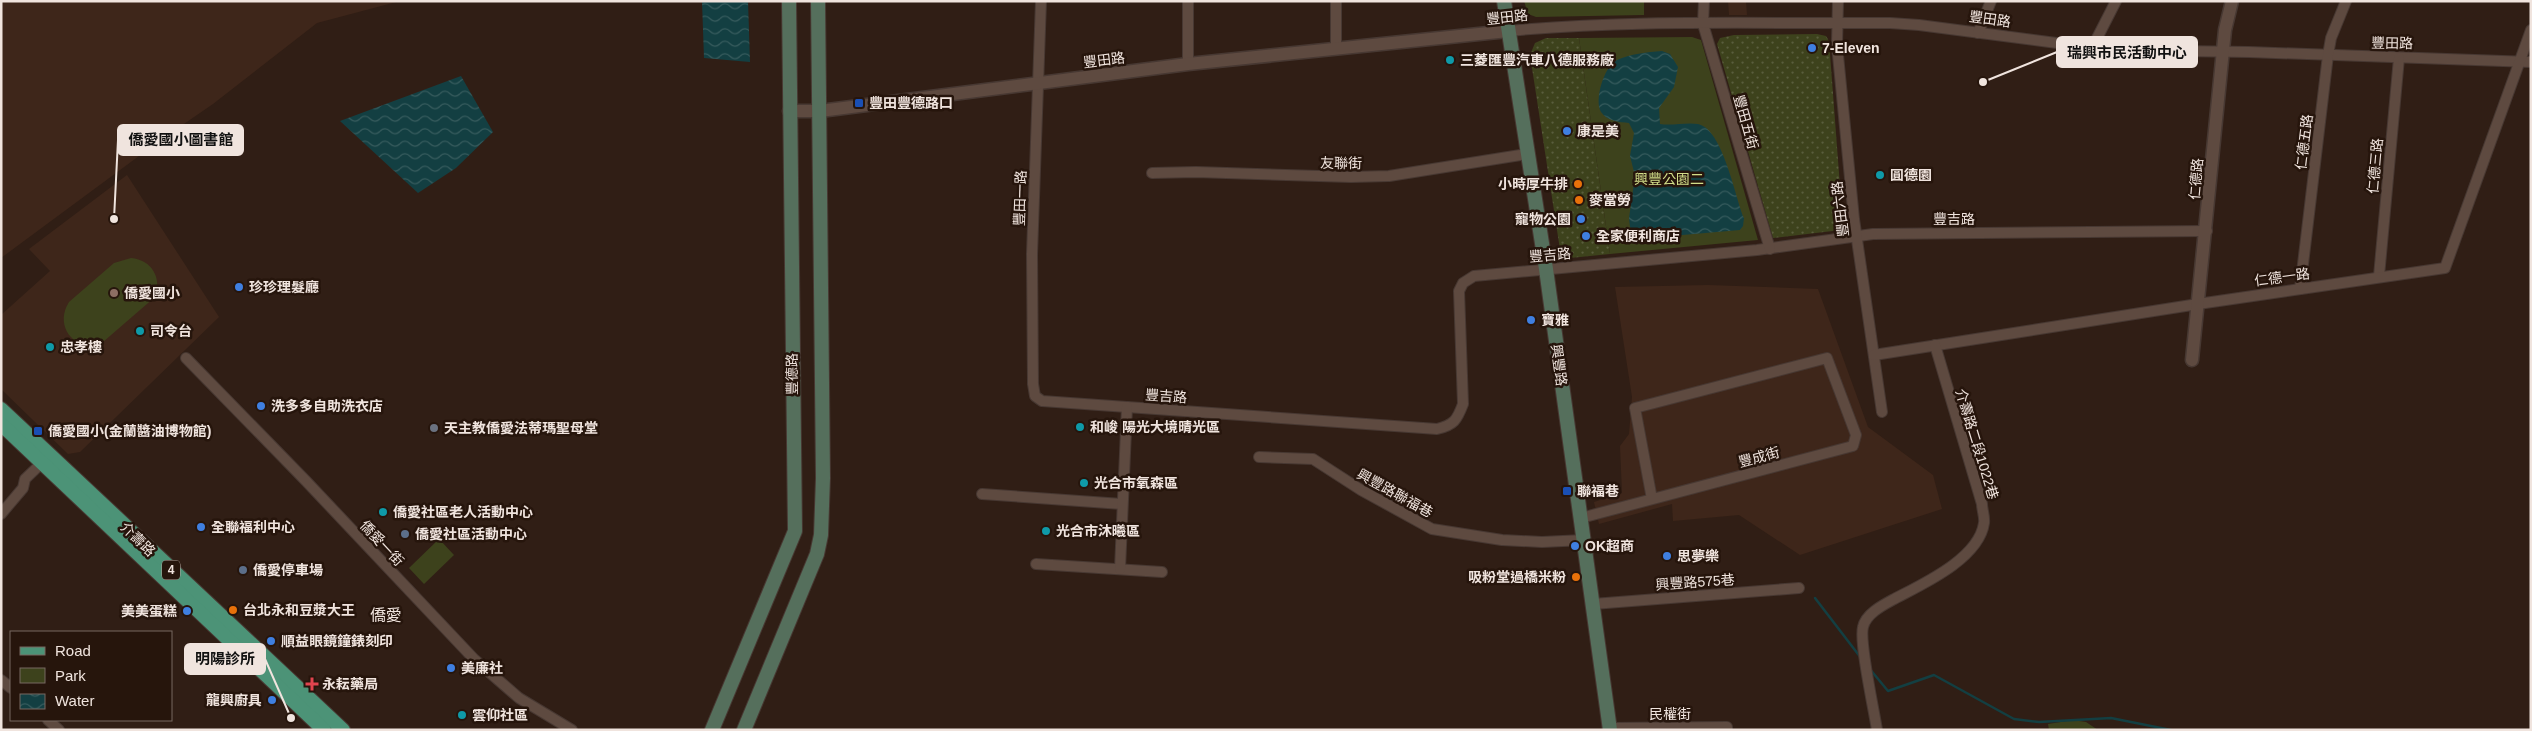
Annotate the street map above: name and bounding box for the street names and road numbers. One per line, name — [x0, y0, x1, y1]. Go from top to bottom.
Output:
street label: 豐田路 — [1485, 7, 1529, 27]
street label: 豐田路 — [1968, 8, 2012, 30]
street label: 豐田路 — [2371, 35, 2413, 51]
street label: 豐田路 — [1082, 50, 1126, 70]
street label: 豐田五街 — [1731, 93, 1761, 151]
street label: 仁德五路 — [2293, 113, 2315, 171]
street label: 仁德三路 — [2365, 137, 2385, 195]
street label: 友聯街 — [1320, 155, 1362, 171]
street label: 仁德路 — [2186, 157, 2206, 201]
street label: 豐田一路 — [1011, 170, 1029, 226]
street label: 豐田六路 — [1829, 180, 1851, 238]
street label: 豐吉路 — [1933, 211, 1975, 227]
street label: 豐吉路 — [1528, 245, 1572, 265]
street label: 仁德一路 — [2253, 265, 2311, 289]
street label: 興豐路 — [1548, 343, 1570, 387]
street label: 豐德路 — [784, 353, 800, 395]
street label: 豐吉路 — [1144, 387, 1188, 405]
street label: 介壽路二段1022巷 — [1953, 387, 2001, 501]
street label: 豐成街 — [1737, 444, 1781, 470]
street label: 興豐路聯福巷 — [1354, 466, 1436, 520]
street label: 僑愛一街 — [357, 517, 407, 569]
street label: 介壽路 — [117, 519, 159, 559]
road number: 4 — [162, 560, 180, 580]
street label: 興豐路575巷 — [1655, 571, 1735, 593]
street label: 民權街 — [1649, 706, 1691, 722]

